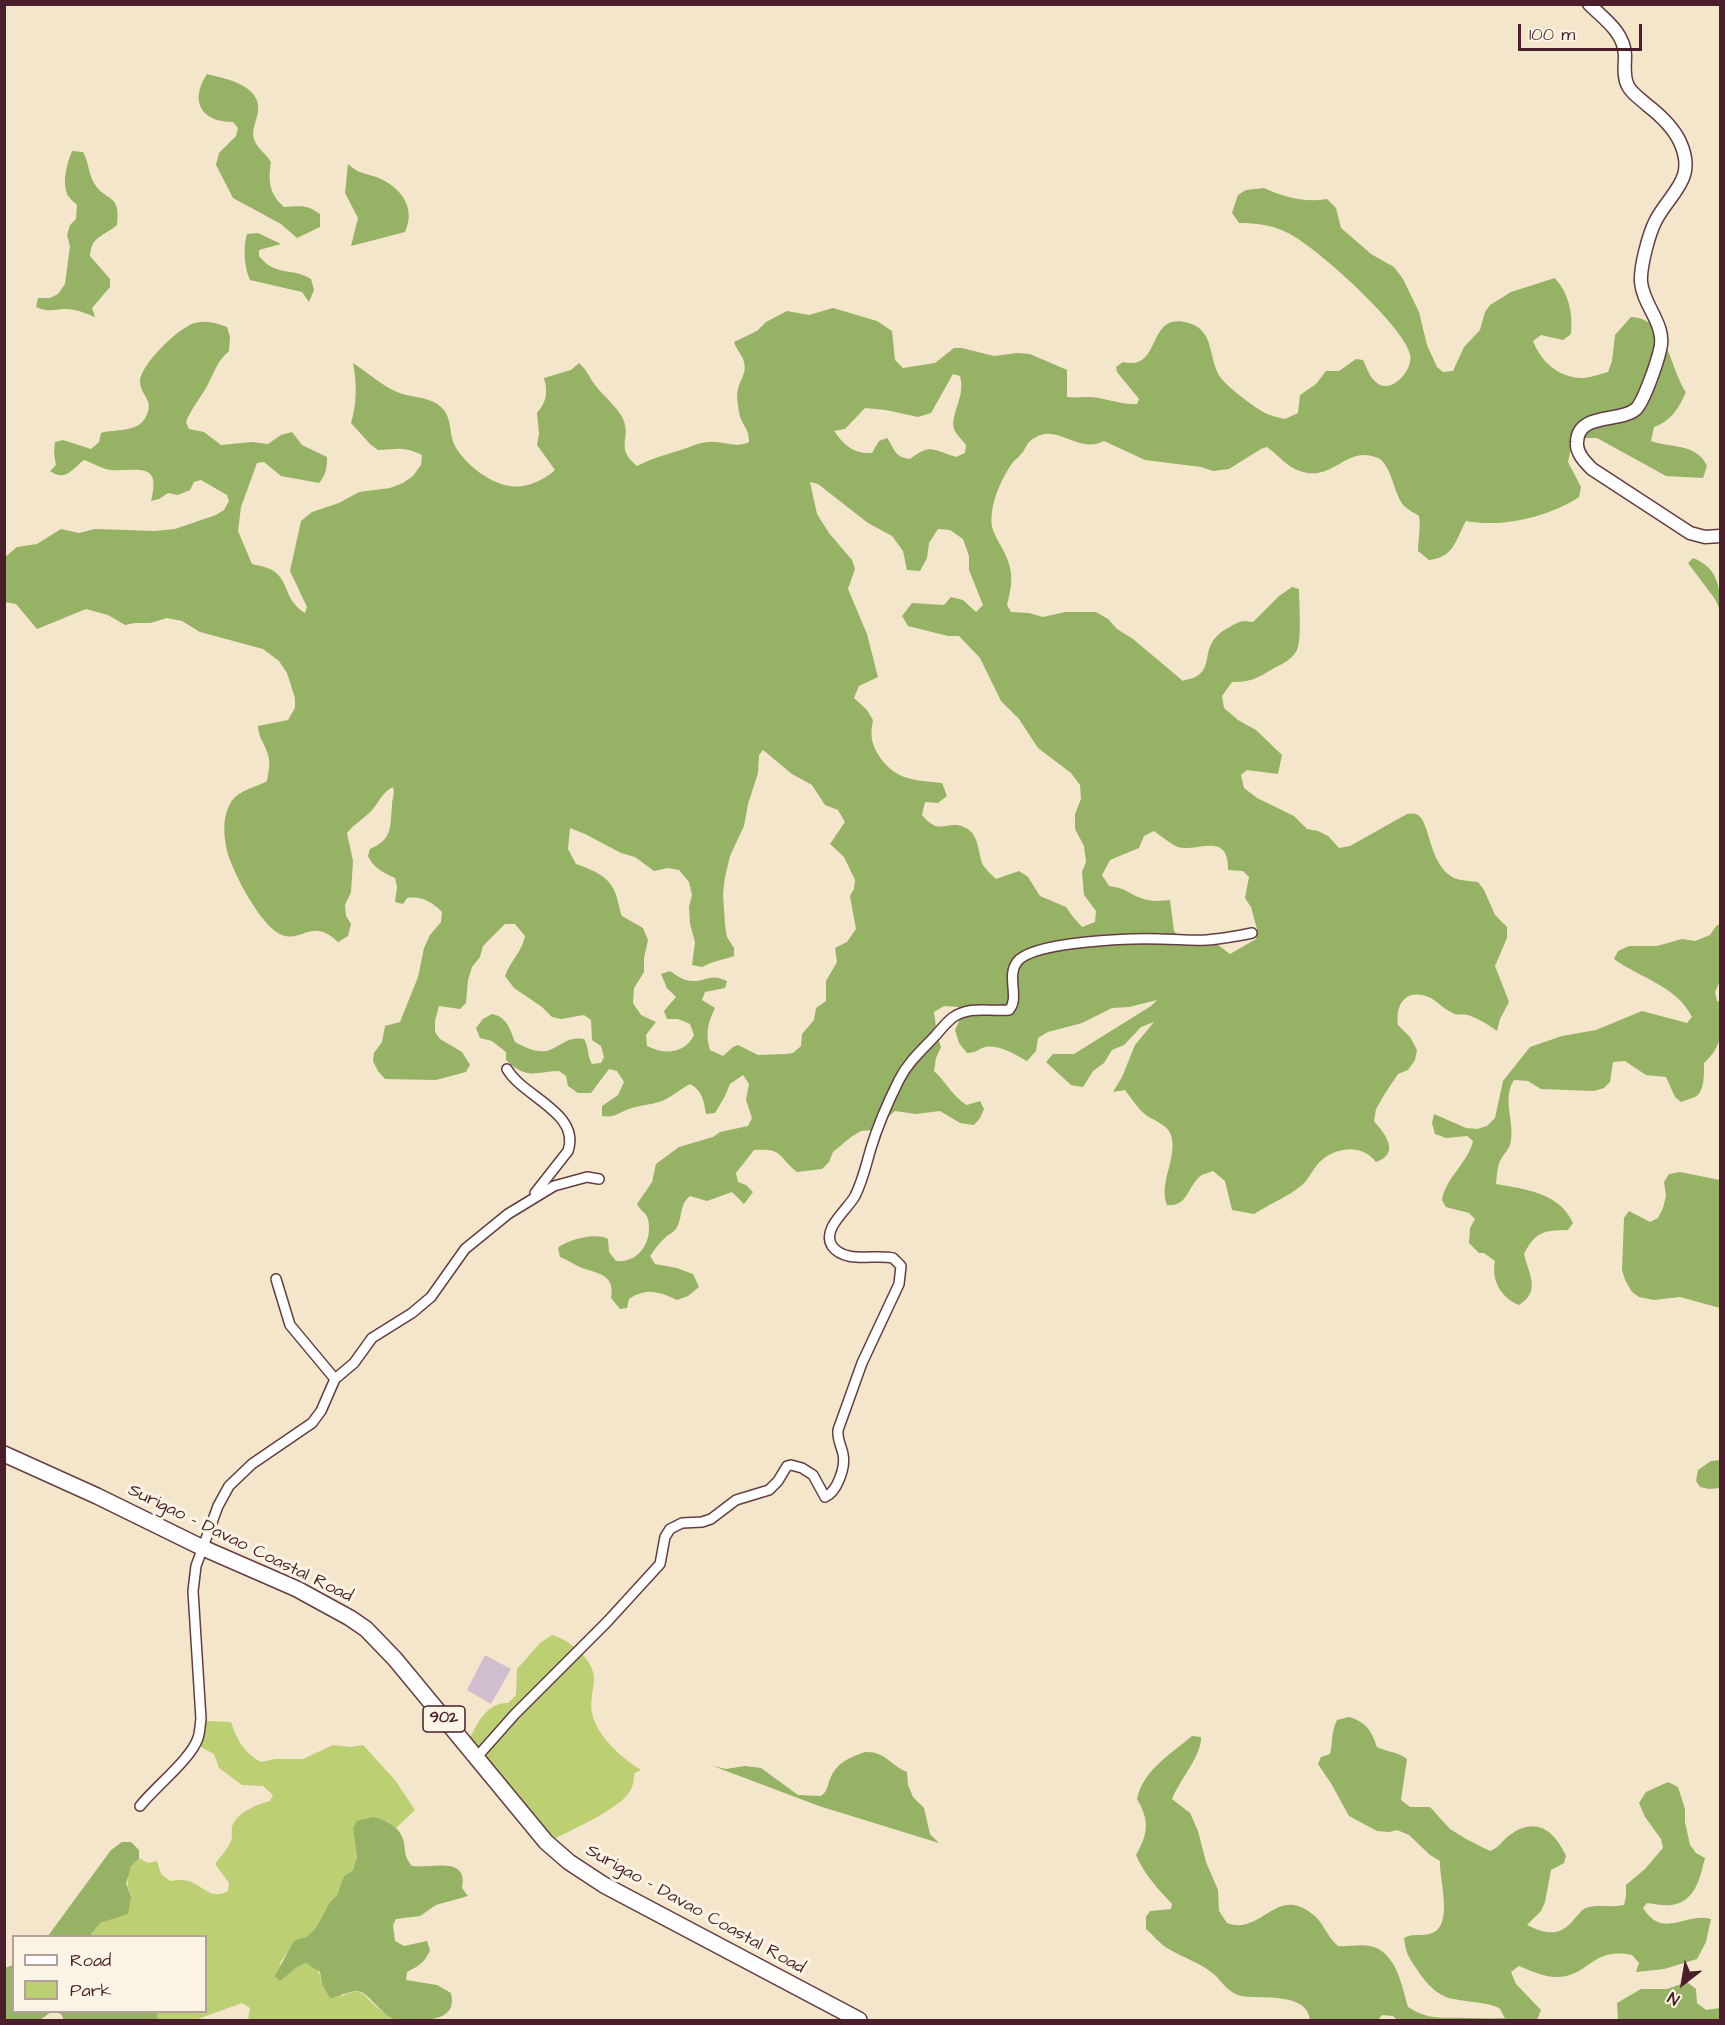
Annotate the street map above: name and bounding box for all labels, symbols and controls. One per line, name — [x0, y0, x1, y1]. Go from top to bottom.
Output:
scale bar — [1521, 12, 1646, 50]
text: 100 m — [1529, 22, 1575, 47]
street label: Surigao - Davao Coastal Road — [124, 1480, 356, 1608]
road number: 902 — [423, 1706, 465, 1732]
street label: Surigao - Davao Coastal Road — [582, 1841, 808, 1979]
legend — [12, 1935, 207, 2013]
text: Road — [70, 1948, 111, 1973]
north arrow — [1653, 1953, 1713, 2013]
text: Park — [70, 1978, 112, 2003]
text: N — [1664, 1986, 1684, 2010]

